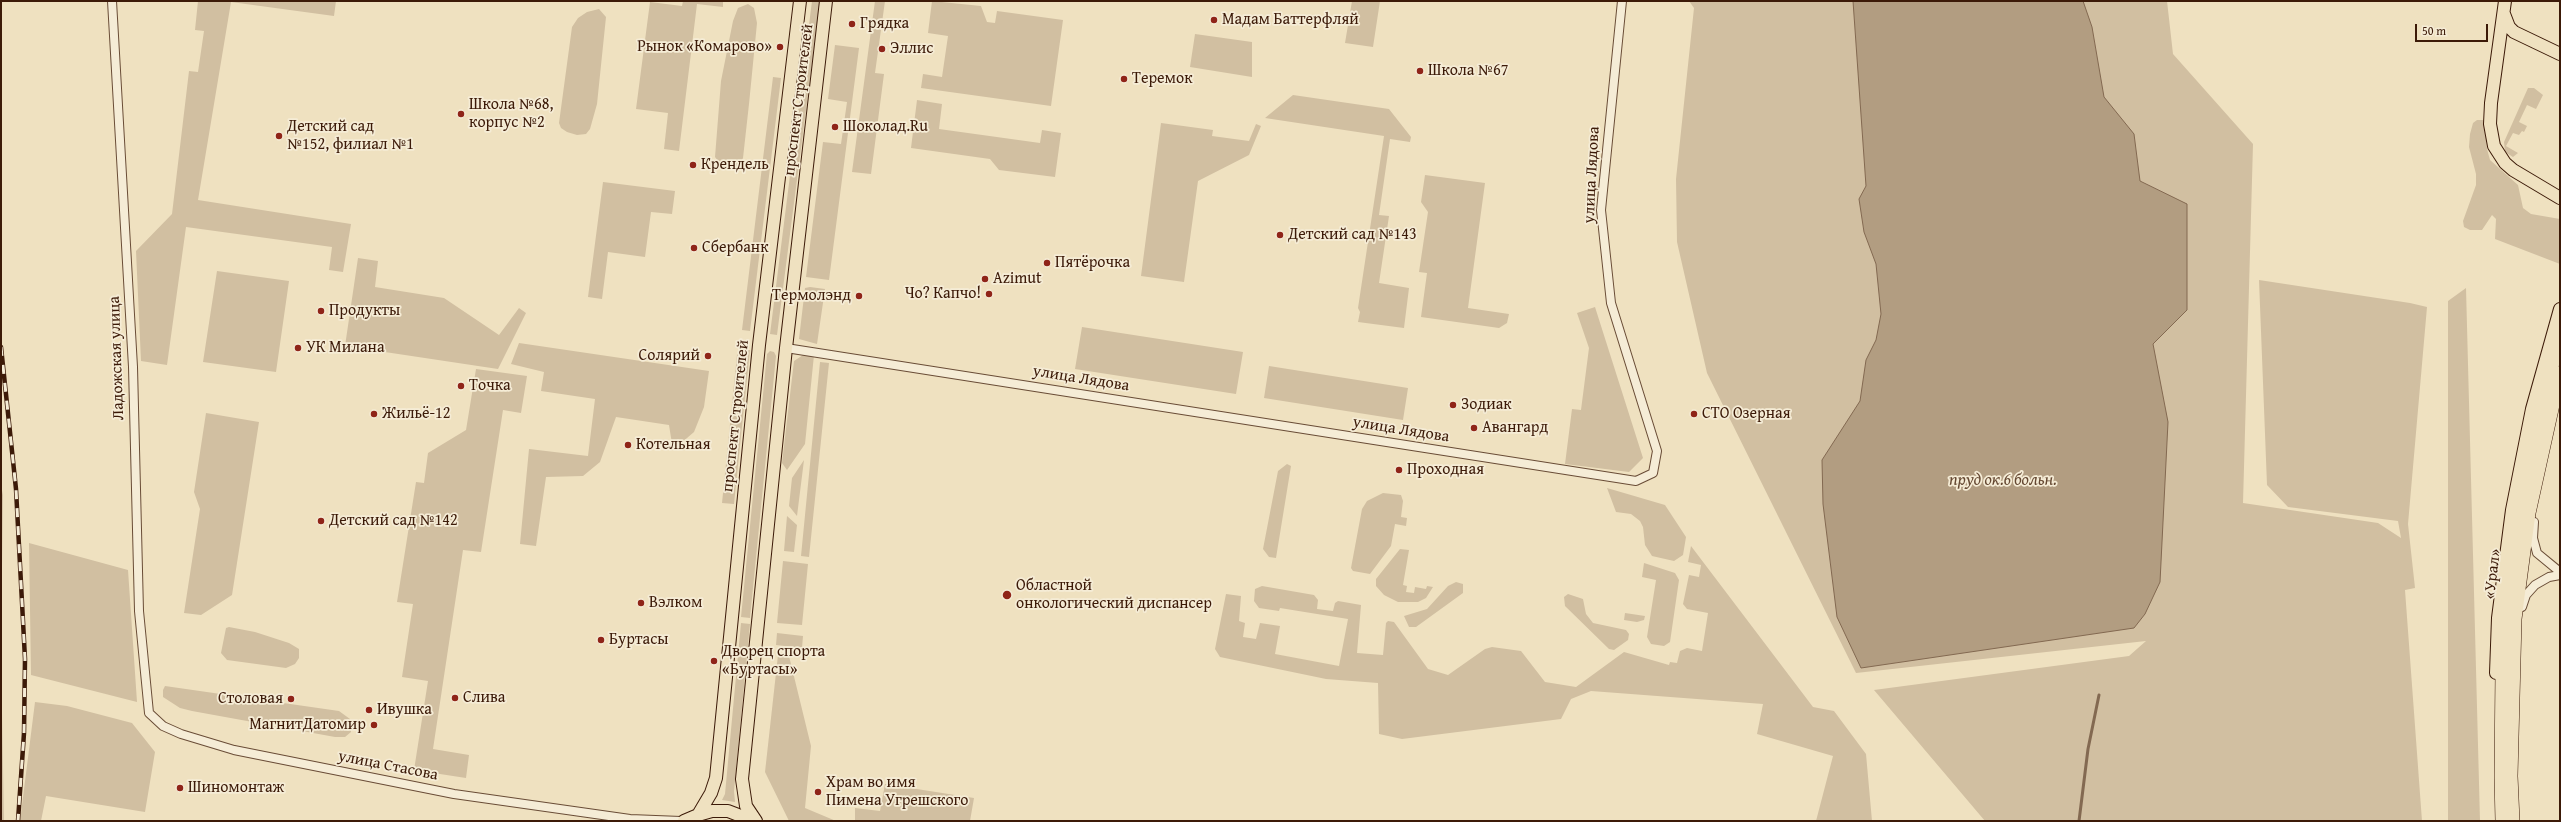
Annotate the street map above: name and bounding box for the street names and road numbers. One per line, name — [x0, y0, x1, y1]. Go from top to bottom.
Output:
street label: проспект Строителей — [780, 23, 818, 177]
street label: улица Лядова — [1580, 126, 1604, 224]
street label: Ладожская улица — [105, 296, 129, 420]
street label: проспект Строителей — [718, 339, 754, 493]
street label: улица Лядова — [1031, 362, 1131, 396]
street label: улица Лядова — [1351, 413, 1451, 447]
street label: «Урал» — [2480, 548, 2506, 600]
street label: улица Стасова — [336, 747, 440, 785]

